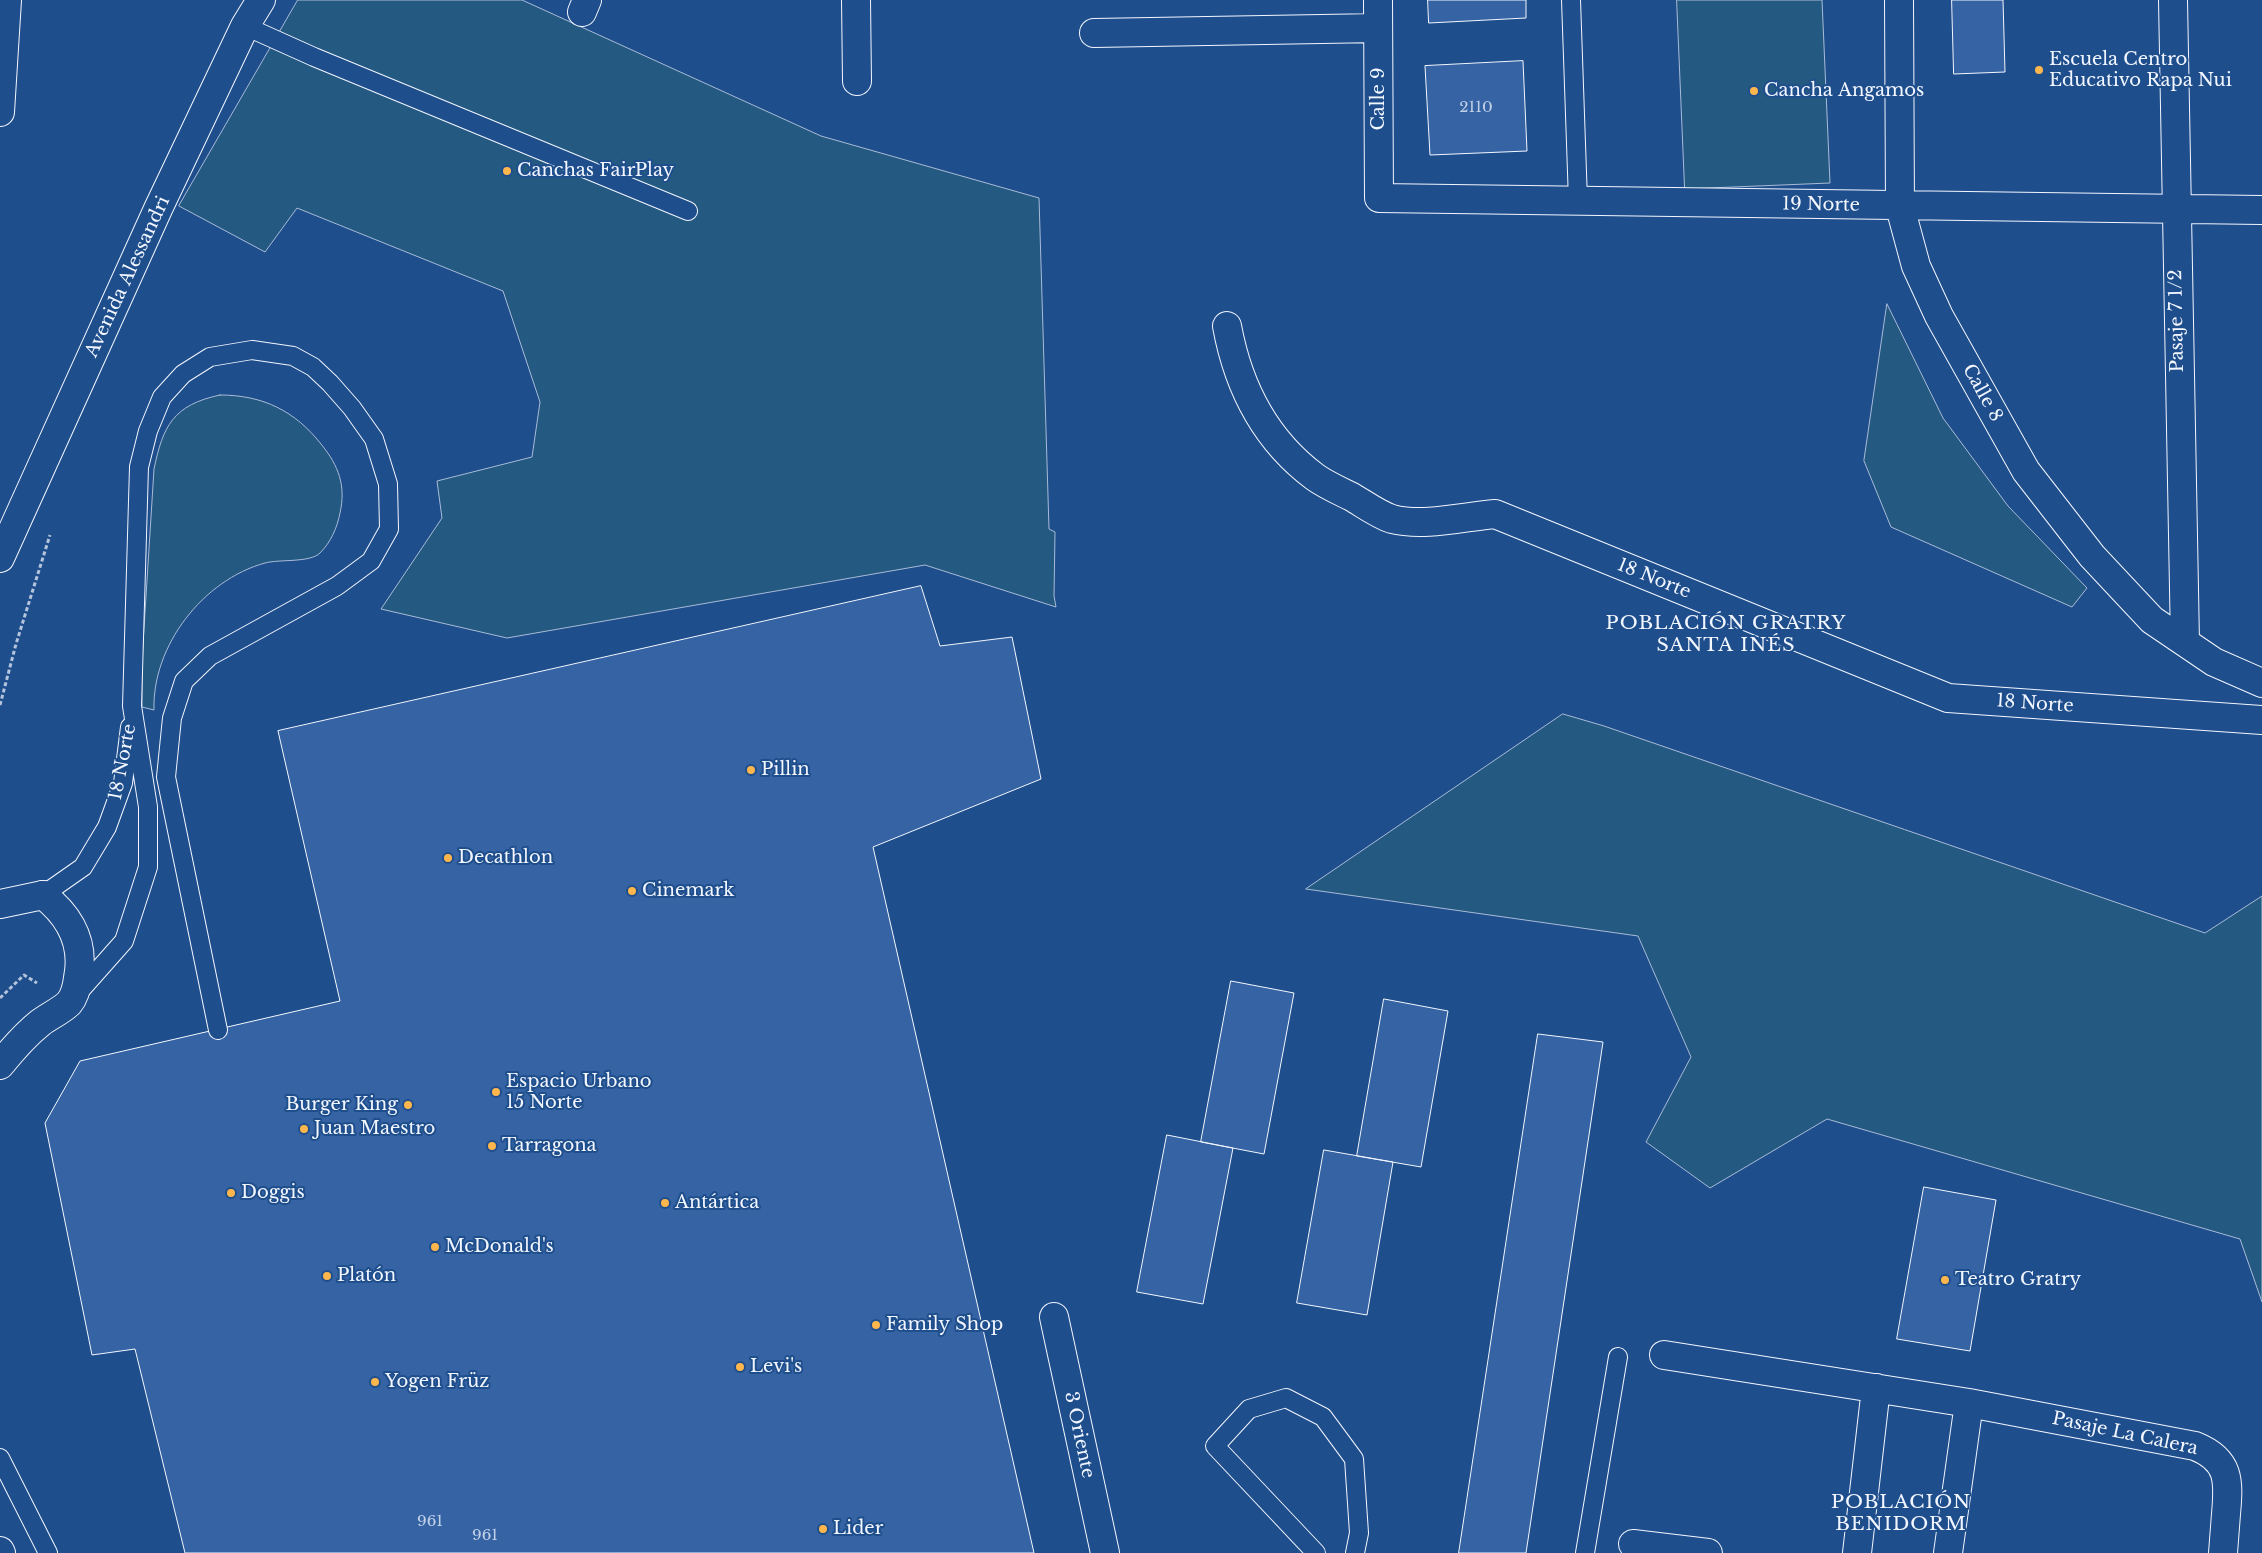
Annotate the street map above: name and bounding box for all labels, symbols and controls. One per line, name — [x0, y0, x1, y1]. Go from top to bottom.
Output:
place label: Escuela Centro Educativo Rapa Nui — [2049, 49, 2232, 92]
marker: Escuela Centro Educativo Rapa Nui — [2033, 64, 2045, 76]
street label: Calle 9 — [1368, 67, 1390, 131]
place label: Cancha Angamos — [1764, 80, 1924, 102]
marker: Cancha Angamos — [1748, 85, 1760, 97]
house number: 2110 — [1459, 99, 1493, 117]
place label: Canchas FairPlay — [517, 160, 674, 182]
marker: Canchas FairPlay — [501, 165, 513, 177]
street label: Avenida Alessandri — [81, 193, 175, 361]
street label: 19 Norte — [1782, 194, 1860, 216]
street label: Pasaje 7 1/2 — [2165, 269, 2189, 373]
street label: Calle 8 — [1957, 360, 2007, 426]
street label: 18 Norte — [1614, 555, 1694, 603]
district label: POBLACIÓN GRATRY SANTA INÉS — [1604, 613, 1848, 657]
street label: 18 Norte — [1996, 691, 2074, 717]
street label: 18 Norte — [105, 722, 141, 802]
place label: Pillin — [761, 759, 810, 781]
marker: Pillin — [745, 764, 757, 776]
place label: Decathlon — [458, 847, 553, 869]
marker: Decathlon — [442, 852, 454, 864]
place label: Cinemark — [642, 880, 734, 902]
marker: Cinemark — [626, 885, 638, 897]
place label: Espacio Urbano 15 Norte — [506, 1071, 652, 1114]
marker: Espacio Urbano 15 Norte — [490, 1086, 502, 1098]
place label: Burger King — [286, 1094, 398, 1116]
marker: Burger King — [402, 1099, 414, 1111]
place label: Juan Maestro — [314, 1118, 435, 1140]
marker: Juan Maestro — [298, 1123, 310, 1135]
place label: Tarragona — [502, 1135, 597, 1157]
marker: Tarragona — [486, 1140, 498, 1152]
place label: Doggis — [241, 1182, 305, 1204]
marker: Doggis — [225, 1187, 237, 1199]
place label: Antártica — [675, 1192, 759, 1214]
marker: Antártica — [659, 1197, 671, 1209]
place label: McDonald's — [445, 1236, 554, 1258]
marker: McDonald's — [429, 1241, 441, 1253]
place label: Platón — [337, 1265, 396, 1287]
place label: Teatro Gratry — [1955, 1269, 2081, 1291]
marker: Platón — [321, 1270, 333, 1282]
marker: Teatro Gratry — [1939, 1274, 1951, 1286]
place label: Family Shop — [886, 1314, 1003, 1336]
marker: Family Shop — [870, 1319, 882, 1331]
place label: Levi's — [750, 1356, 802, 1378]
marker: Levi's — [734, 1361, 746, 1373]
place label: Yogen Früz — [385, 1371, 489, 1393]
marker: Yogen Früz — [369, 1376, 381, 1388]
street label: 3 Oriente — [1059, 1390, 1099, 1480]
street label: Pasaje La Calera — [2050, 1408, 2200, 1460]
district label: POBLACIÓN BENIDORM — [1830, 1492, 1972, 1536]
house number: 961 — [417, 1513, 443, 1531]
place label: Lider — [833, 1518, 883, 1540]
marker: Lider — [817, 1523, 829, 1535]
house number: 961 — [472, 1527, 498, 1545]

